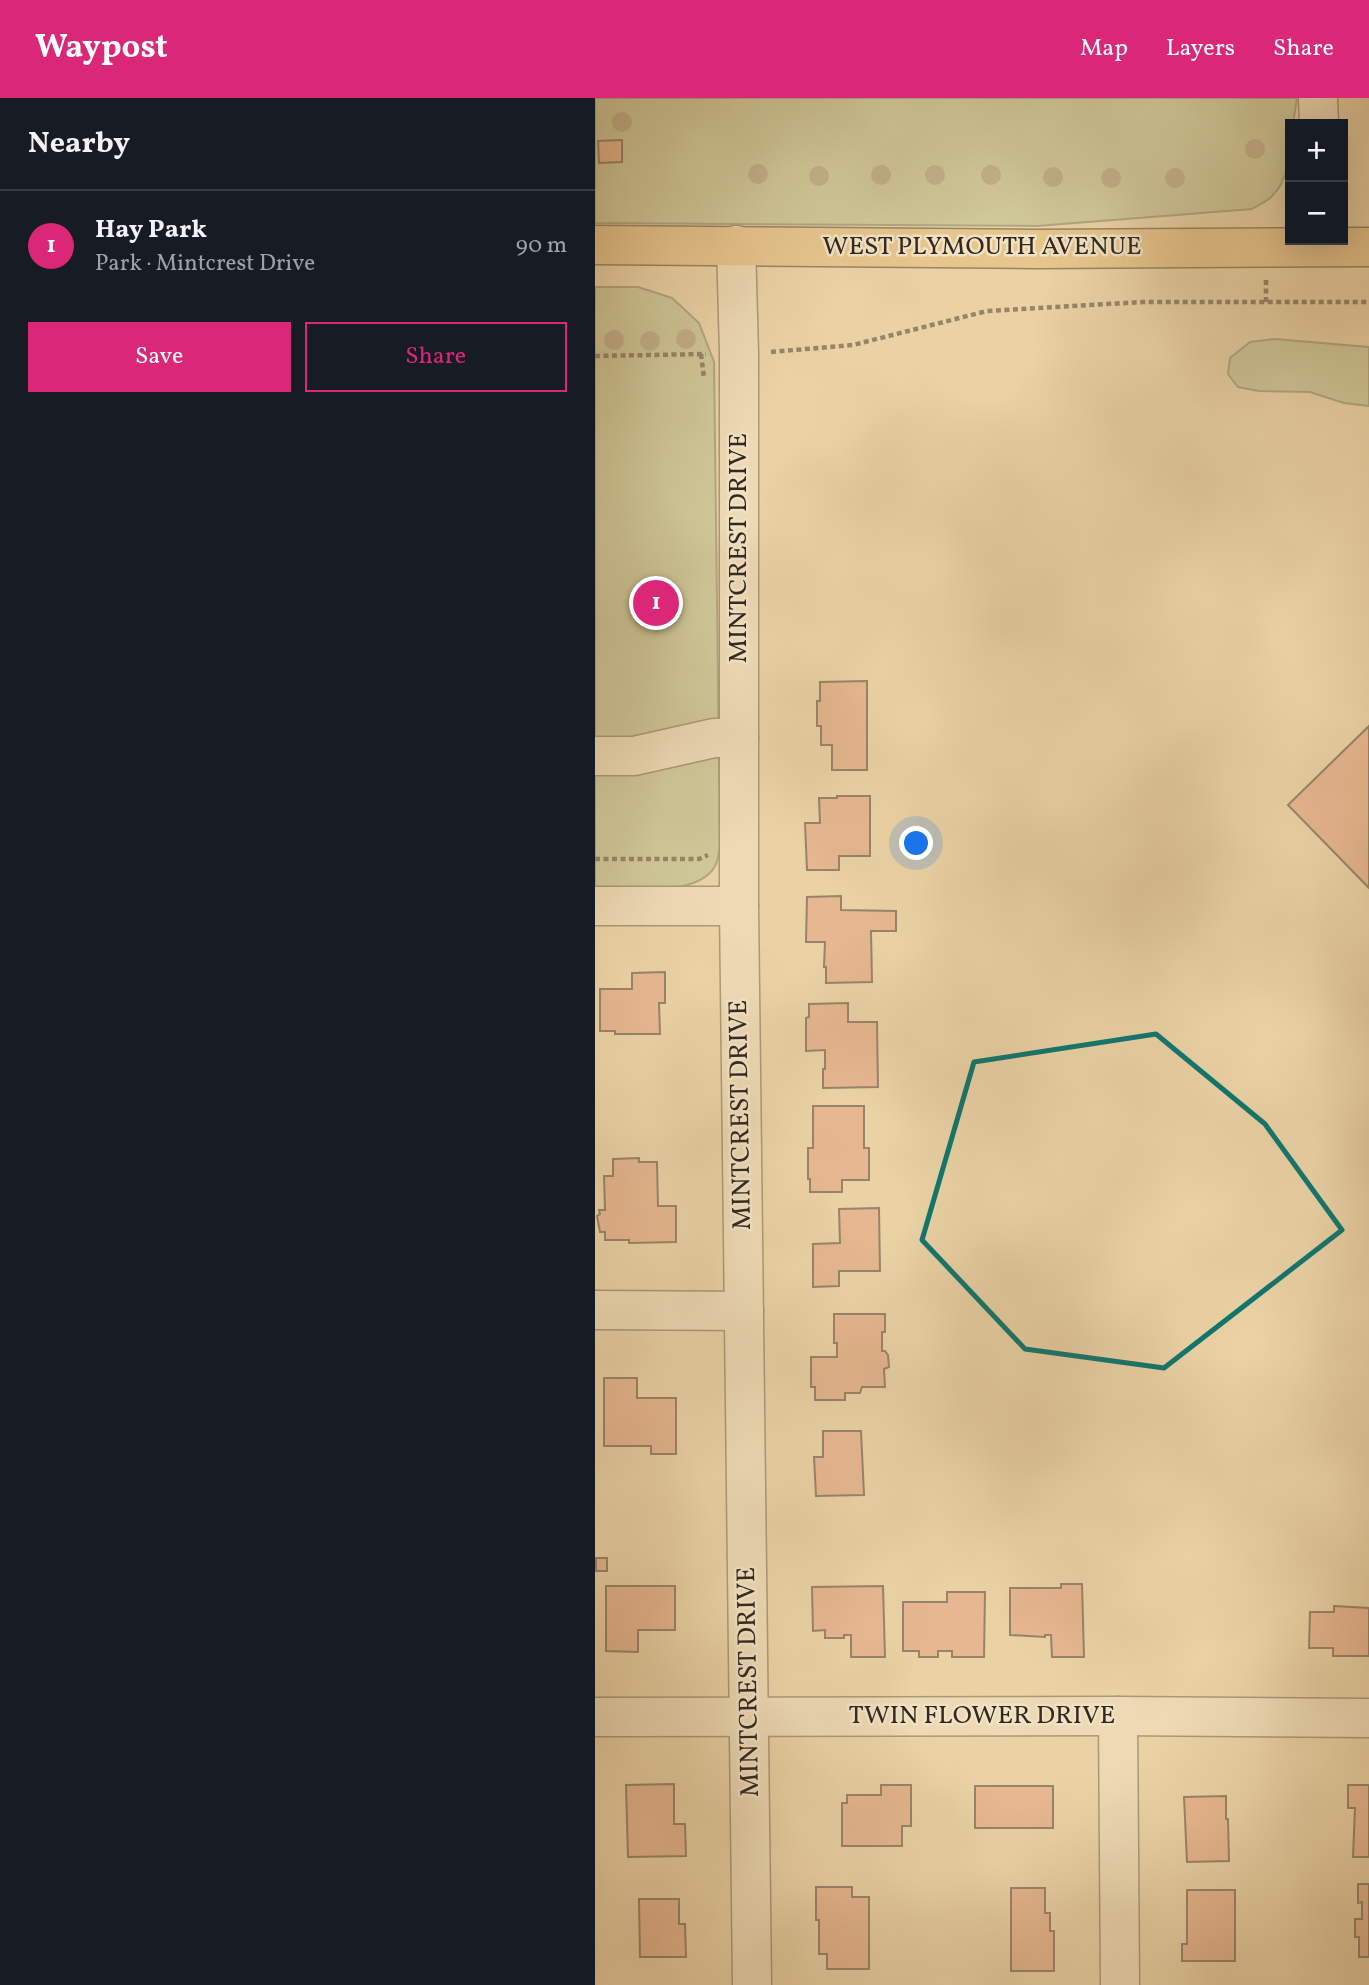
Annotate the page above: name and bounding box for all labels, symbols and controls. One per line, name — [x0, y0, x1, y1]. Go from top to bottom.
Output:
text: Waypost — [35, 26, 168, 72]
text: Map — [1080, 32, 1128, 66]
text: Layers — [1166, 32, 1235, 66]
text: Share — [1273, 32, 1334, 66]
map controls — [1285, 119, 1348, 245]
button: + — [1285, 119, 1348, 182]
text: Nearby — [28, 123, 130, 165]
button: − — [1285, 182, 1348, 245]
text: Hay Park — [95, 212, 207, 248]
street label: WEST PLYMOUTH AVENUE — [822, 229, 1142, 265]
text: 1 — [46, 230, 56, 262]
text: 90 m — [516, 230, 567, 262]
text: Park · Mintcrest Drive — [95, 248, 315, 280]
button: Save — [28, 322, 291, 392]
button: Share — [305, 322, 567, 392]
street label: MINTCREST DRIVE — [721, 433, 757, 663]
pin: 1 — [633, 577, 679, 629]
your location — [899, 826, 933, 860]
street label: MINTCREST DRIVE — [721, 999, 761, 1231]
street label: MINTCREST DRIVE — [729, 1566, 769, 1798]
street label: TWIN FLOWER DRIVE — [849, 1698, 1115, 1734]

